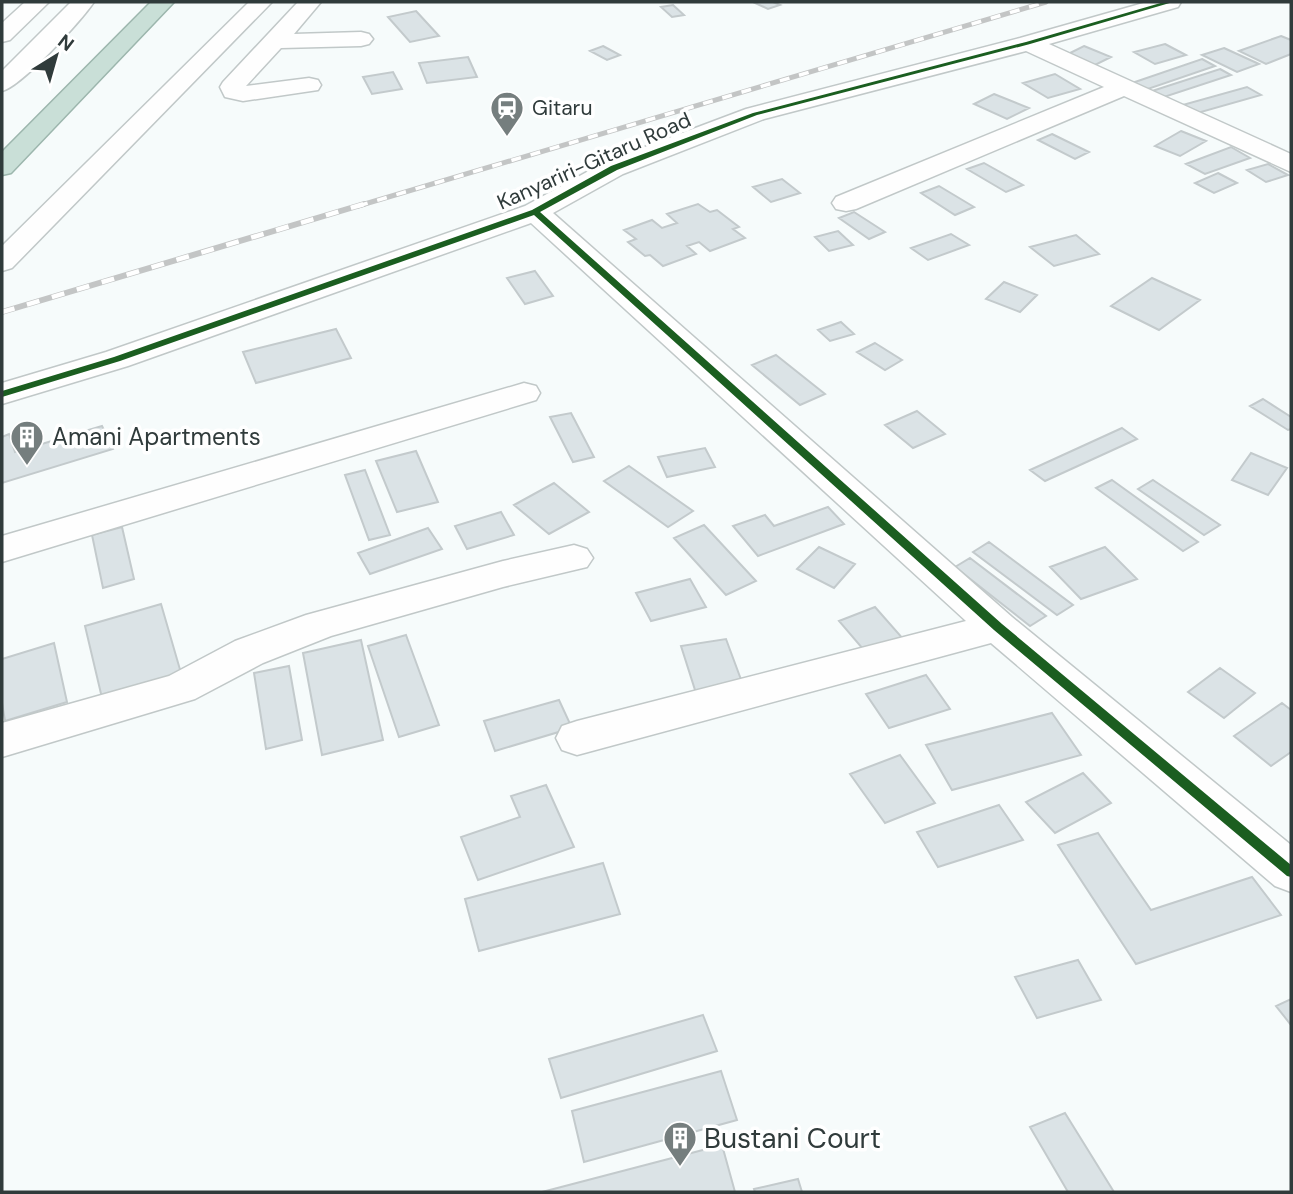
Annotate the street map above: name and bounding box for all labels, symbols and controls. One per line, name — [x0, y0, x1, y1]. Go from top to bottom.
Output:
north arrow — [21, 21, 91, 91]
text: N — [53, 29, 79, 57]
station icon: Gitaru — [488, 89, 526, 138]
place label: Gitaru — [532, 94, 592, 122]
street label: Kanyariri-Gitaru Road — [493, 106, 695, 216]
building icon: Amani Apartments — [8, 418, 46, 467]
place label: Amani Apartments — [52, 421, 261, 452]
building icon: Bustani Court — [661, 1119, 699, 1168]
place label: Bustani Court — [704, 1120, 881, 1157]

